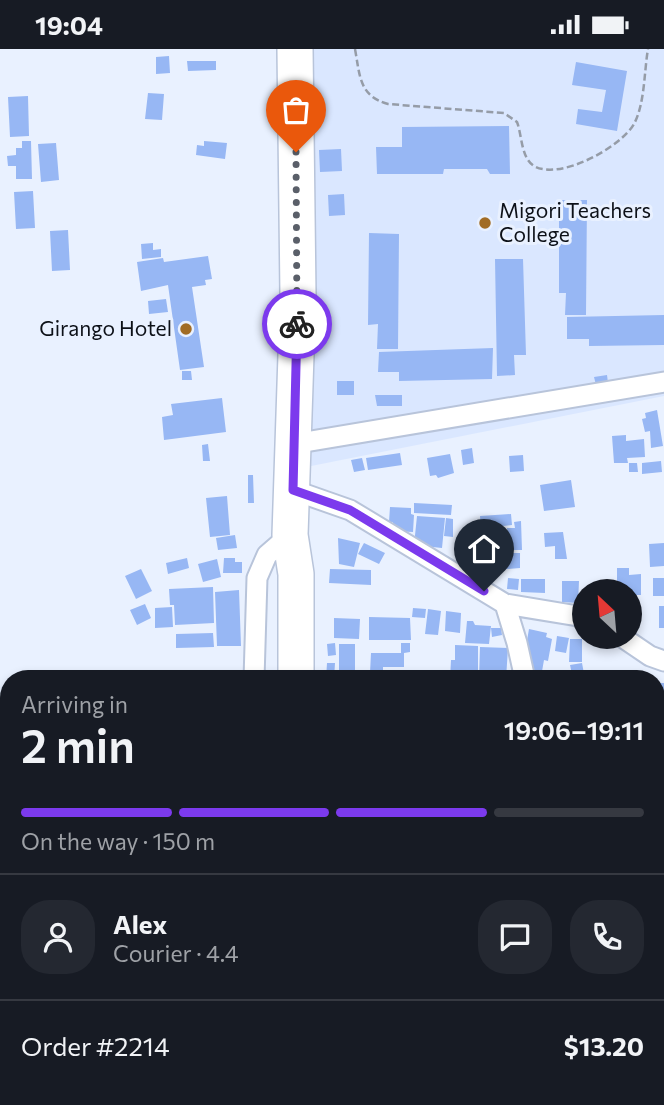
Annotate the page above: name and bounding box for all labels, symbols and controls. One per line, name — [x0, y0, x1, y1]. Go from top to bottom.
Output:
text: 19:04 — [35, 9, 103, 40]
pin — [266, 80, 326, 152]
icon: bag — [277, 91, 315, 129]
place label: Migori Teachers College — [499, 197, 651, 246]
marker: Migori Teachers College — [477, 215, 493, 231]
courier — [262, 289, 332, 359]
icon: bike — [278, 305, 316, 343]
place label: Girango Hotel — [39, 315, 172, 340]
marker: Girango Hotel — [178, 321, 194, 337]
pin — [454, 519, 514, 591]
icon: home — [465, 530, 503, 568]
north arrow — [572, 579, 642, 649]
map controls — [572, 579, 642, 649]
text: Arriving in — [21, 690, 128, 718]
text: 19:06–19:11 — [504, 714, 644, 745]
text: 2 min — [21, 716, 135, 772]
text: On the way · 150 m — [21, 827, 215, 855]
button: person — [21, 900, 95, 974]
button: chat — [478, 900, 552, 974]
button: phone — [570, 900, 644, 974]
text: Alex — [113, 908, 167, 939]
text: Courier · 4.4 — [113, 939, 239, 967]
text: Order #2214 — [21, 1030, 170, 1061]
text: $13.20 — [564, 1030, 644, 1061]

